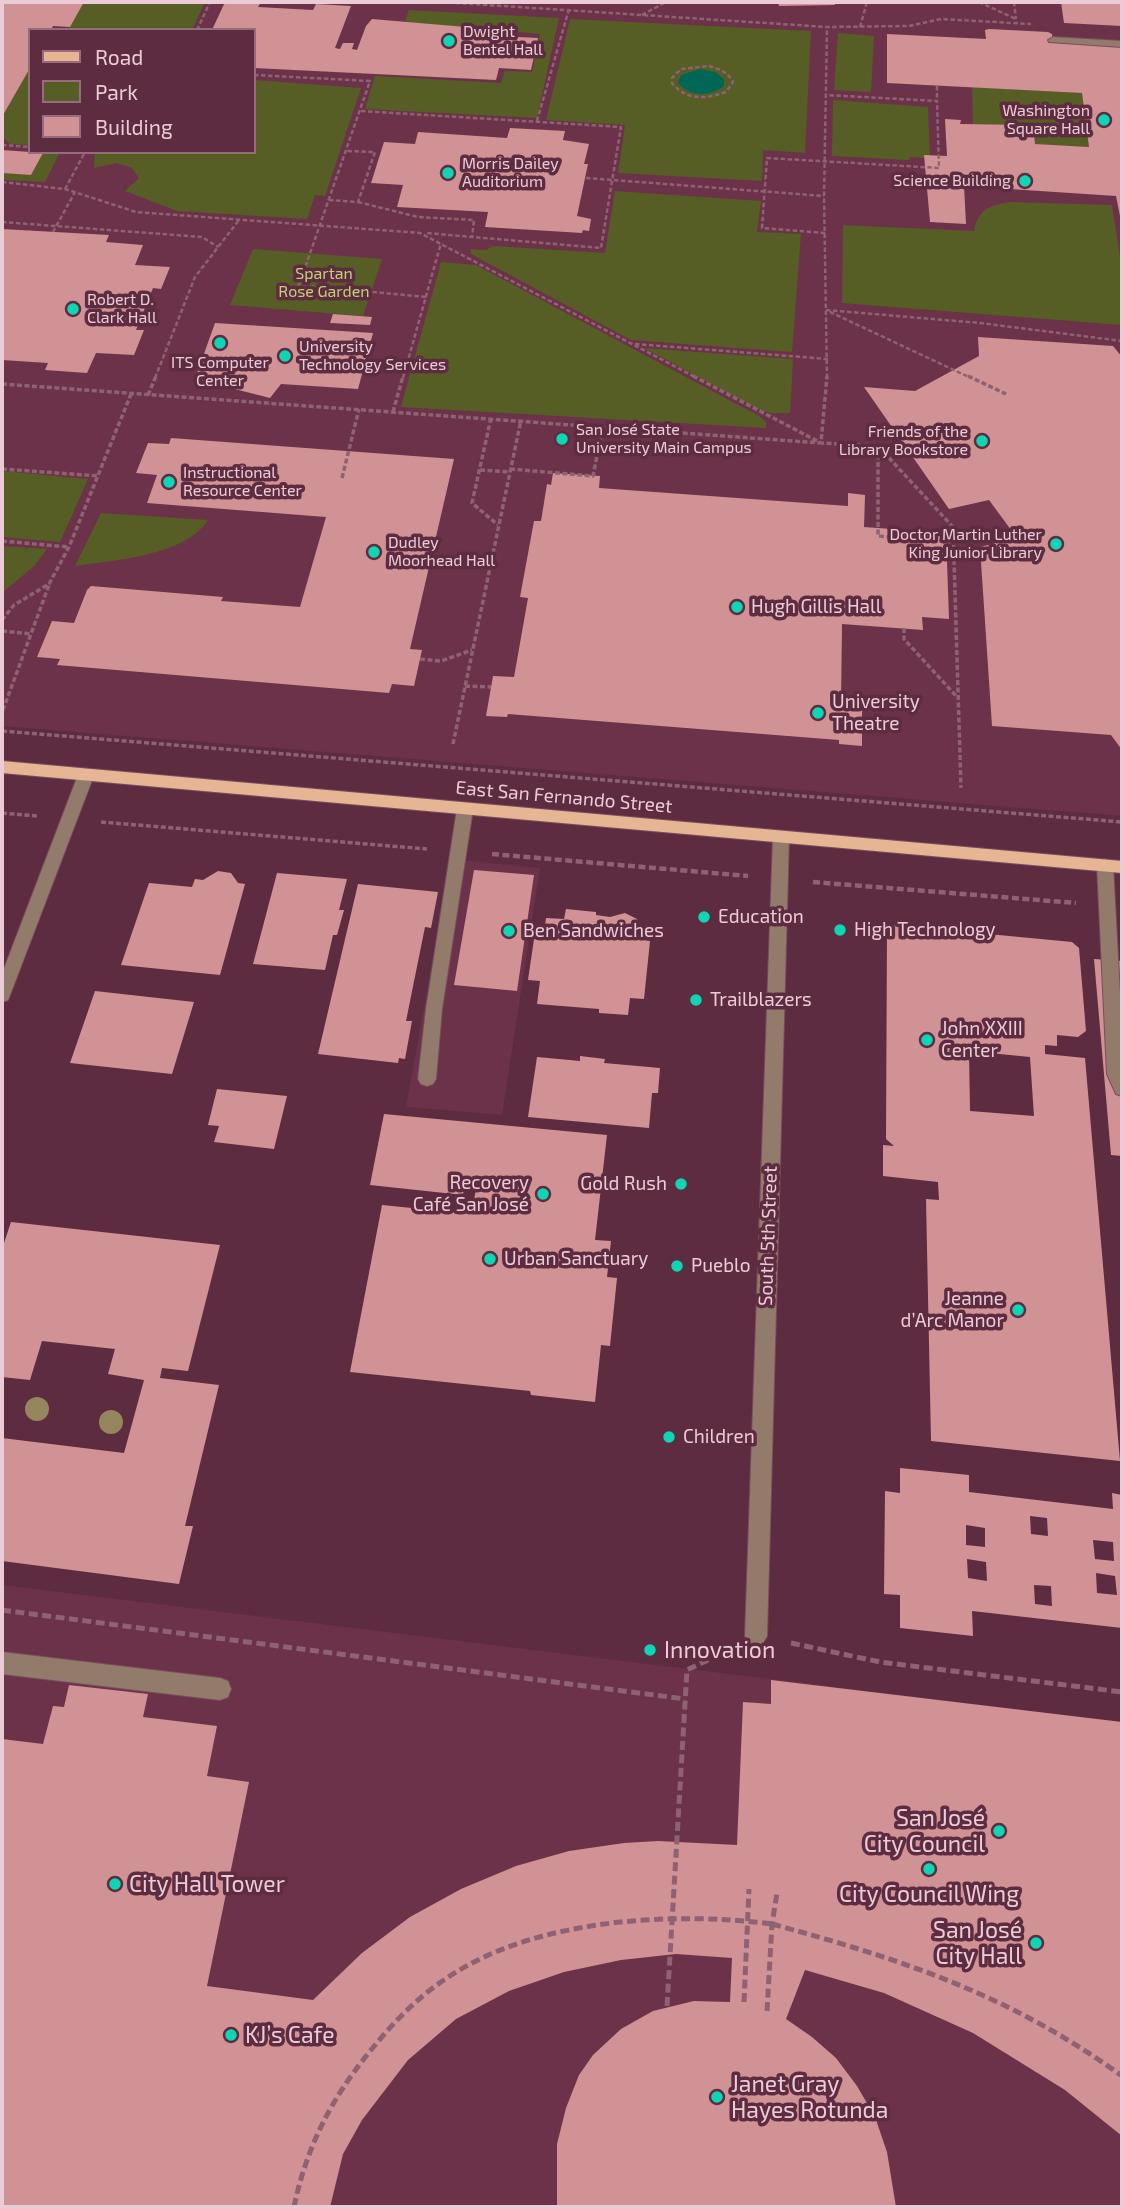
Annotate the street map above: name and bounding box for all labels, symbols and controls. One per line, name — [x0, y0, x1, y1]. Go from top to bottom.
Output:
place label: Dwight Bentel Hall — [463, 22, 543, 60]
legend — [28, 28, 256, 154]
marker: Dwight Bentel Hall — [441, 33, 457, 49]
text: Road — [95, 44, 143, 69]
text: Park — [95, 79, 138, 104]
place label: Washington Square Hall — [1002, 101, 1090, 139]
marker: Washington Square Hall — [1096, 112, 1112, 128]
text: Building — [95, 114, 173, 139]
place label: Morris Dailey Auditorium — [462, 154, 559, 192]
marker: Morris Dailey Auditorium — [440, 165, 456, 181]
place label: Science Building — [893, 171, 1011, 191]
marker: Science Building — [1017, 173, 1033, 189]
park label: Spartan Rose Garden — [278, 264, 370, 302]
place label: Robert D. Clark Hall — [87, 290, 157, 328]
marker: Robert D. Clark Hall — [65, 301, 81, 317]
marker: ITS Computer Center — [212, 335, 228, 351]
place label: University Technology Services — [299, 337, 446, 375]
marker: University Technology Services — [277, 348, 293, 364]
place label: ITS Computer Center — [171, 353, 269, 391]
place label: San José State University Main Campus — [576, 420, 752, 458]
place label: Friends of the Library Bookstore — [839, 422, 968, 460]
marker: San José State University Main Campus — [554, 431, 570, 447]
marker: Friends of the Library Bookstore — [974, 433, 990, 449]
place label: Instructional Resource Center — [183, 463, 302, 501]
marker: Instructional Resource Center — [161, 474, 177, 490]
place label: Doctor Martin Luther King Junior Library — [889, 525, 1042, 563]
place label: Dudley Moorhead Hall — [388, 533, 495, 571]
marker: Doctor Martin Luther King Junior Library — [1048, 536, 1064, 552]
marker: Dudley Moorhead Hall — [366, 544, 382, 560]
place label: Hugh Gillis Hall — [751, 596, 881, 618]
marker: Hugh Gillis Hall — [729, 599, 745, 615]
place label: University Theatre — [832, 691, 920, 735]
marker: University Theatre — [810, 705, 826, 721]
street label: East San Fernando Street — [455, 776, 673, 818]
place label: Education — [718, 906, 804, 928]
marker: Education — [696, 909, 712, 925]
place label: High Technology — [854, 919, 996, 941]
place label: Ben Sandwiches — [523, 920, 664, 942]
marker: High Technology — [832, 922, 848, 938]
marker: Ben Sandwiches — [501, 923, 517, 939]
place label: Trailblazers — [710, 989, 812, 1011]
marker: Trailblazers — [688, 992, 704, 1008]
place label: John XXIII Center — [941, 1018, 1023, 1062]
marker: John XXIII Center — [919, 1032, 935, 1048]
street label: South 5th Street — [754, 1165, 782, 1307]
place label: Recovery Café San José — [413, 1172, 529, 1216]
place label: Gold Rush — [580, 1173, 667, 1195]
marker: Gold Rush — [673, 1176, 689, 1192]
marker: Recovery Café San José — [535, 1186, 551, 1202]
place label: Urban Sanctuary — [504, 1248, 648, 1270]
marker: Urban Sanctuary — [482, 1251, 498, 1267]
place label: Pueblo — [691, 1255, 751, 1277]
marker: Pueblo — [669, 1258, 685, 1274]
place label: Jeanne d’Arc Manor — [901, 1288, 1004, 1332]
marker: Jeanne d’Arc Manor — [1010, 1302, 1026, 1318]
place label: Children — [683, 1426, 755, 1448]
marker: Children — [661, 1429, 677, 1445]
place label: Innovation — [664, 1636, 775, 1664]
marker: Innovation — [642, 1642, 658, 1658]
place label: San José City Council — [864, 1804, 985, 1858]
marker: San José City Council — [991, 1823, 1007, 1839]
marker: City Council Wing — [921, 1861, 937, 1877]
place label: City Hall Tower — [129, 1870, 285, 1898]
marker: City Hall Tower — [107, 1876, 123, 1892]
place label: City Council Wing — [839, 1880, 1019, 1908]
place label: San José City Hall — [933, 1916, 1022, 1970]
marker: San José City Hall — [1028, 1935, 1044, 1951]
place label: KJ’s Cafe — [245, 2021, 334, 2049]
marker: KJ’s Cafe — [223, 2027, 239, 2043]
place label: Janet Gray Hayes Rotunda — [731, 2070, 888, 2124]
marker: Janet Gray Hayes Rotunda — [709, 2089, 725, 2105]

